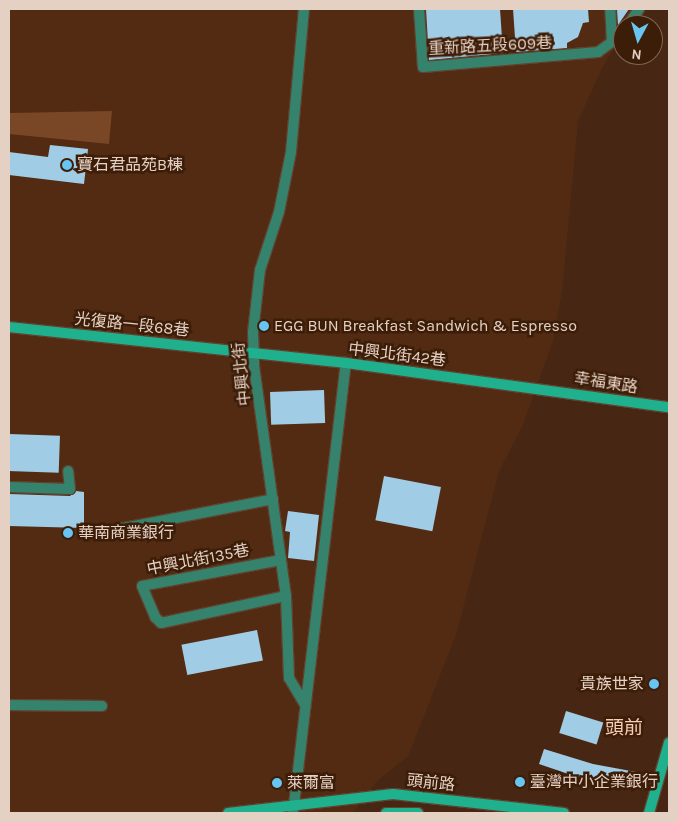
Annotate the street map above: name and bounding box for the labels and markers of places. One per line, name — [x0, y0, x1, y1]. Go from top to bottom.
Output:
place label: 寶石君品苑B棟 — [77, 155, 183, 175]
marker: 寶石君品苑B棟 — [61, 159, 73, 171]
place label: EGG BUN Breakfast Sandwich & Espresso — [274, 316, 577, 336]
marker: EGG BUN Breakfast Sandwich & Espresso — [258, 320, 270, 332]
place label: 華南商業銀行 — [78, 523, 174, 543]
marker: 華南商業銀行 — [62, 527, 74, 539]
place label: 貴族世家 — [580, 674, 644, 694]
marker: 貴族世家 — [648, 678, 660, 690]
place label: 臺灣中小企業銀行 — [530, 772, 658, 792]
place label: 萊爾富 — [287, 773, 335, 793]
marker: 臺灣中小企業銀行 — [514, 776, 526, 788]
marker: 萊爾富 — [271, 777, 283, 789]

